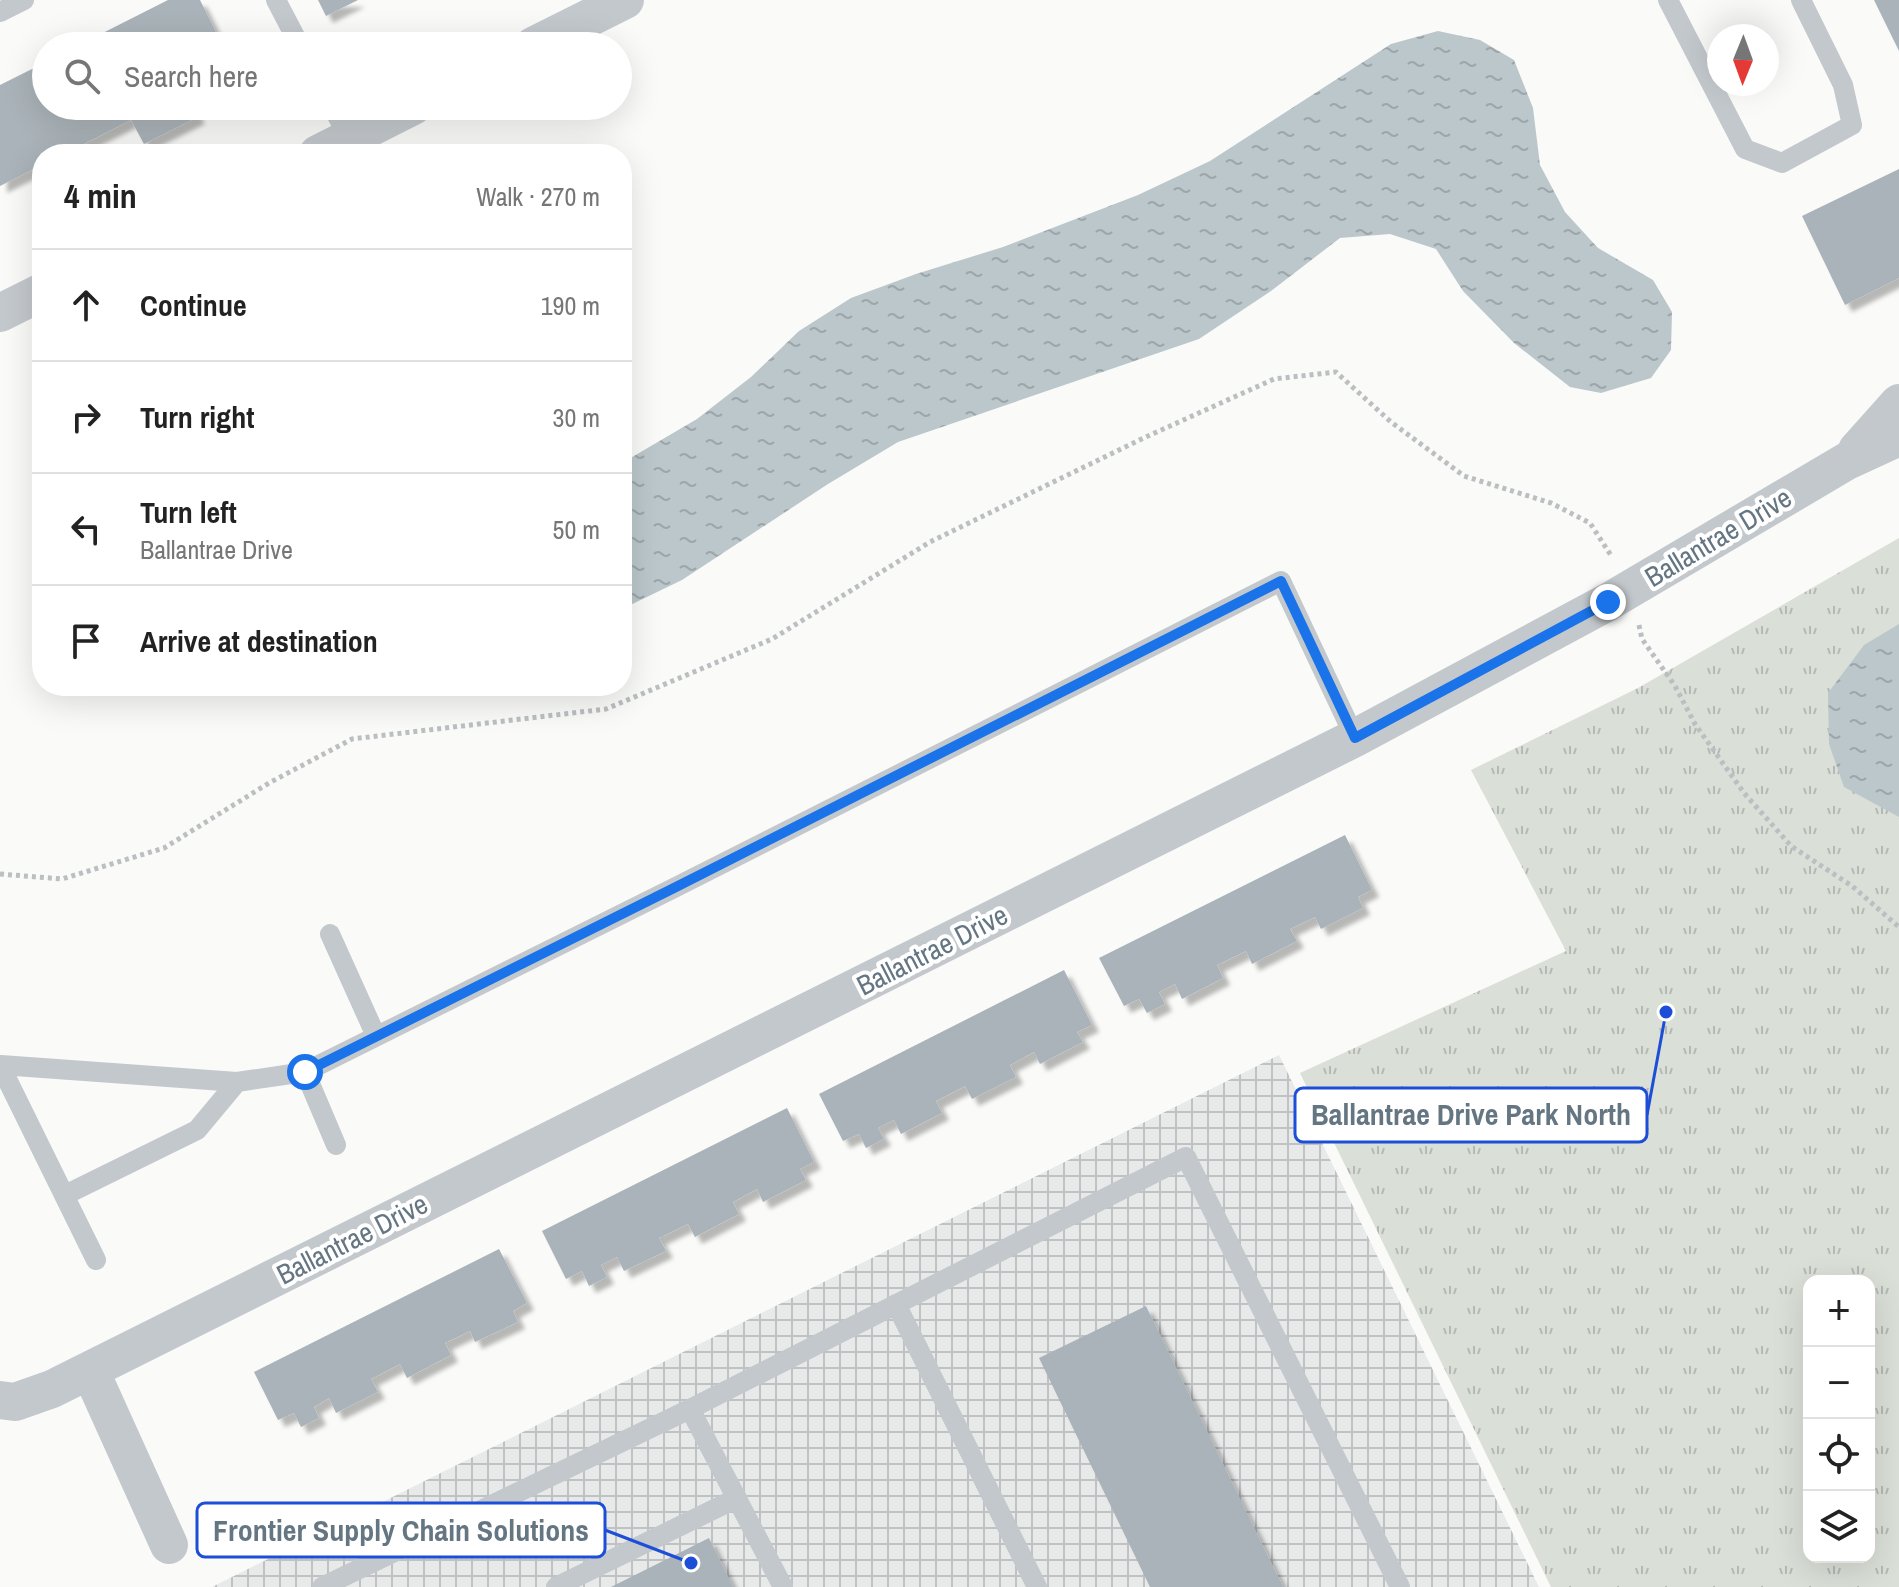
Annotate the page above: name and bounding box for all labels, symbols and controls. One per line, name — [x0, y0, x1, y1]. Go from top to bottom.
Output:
north arrow — [1707, 24, 1779, 96]
search box — [32, 32, 632, 120]
icon: search — [60, 54, 104, 98]
text: Search here — [124, 56, 258, 96]
text: 4 min — [64, 173, 137, 219]
text: Walk · 270 m — [476, 179, 600, 214]
icon: ahead — [64, 283, 108, 327]
text: Continue — [140, 285, 247, 325]
text: 190 m — [541, 288, 600, 323]
icon: right — [64, 395, 108, 439]
text: Turn right — [140, 397, 254, 437]
text: 30 m — [553, 400, 600, 435]
street label: Ballantrae Drive — [1638, 478, 1798, 596]
text: Turn left — [140, 492, 237, 532]
icon: left — [64, 507, 108, 551]
text: 50 m — [553, 512, 600, 547]
text: Ballantrae Drive — [140, 532, 293, 567]
route end — [1590, 584, 1626, 620]
icon: arrive — [64, 619, 108, 663]
text: Arrive at destination — [140, 621, 378, 661]
street label: Ballantrae Drive — [850, 896, 1014, 1004]
route start — [287, 1054, 323, 1090]
callout: Ballantrae Drive Park North — [1295, 1088, 1647, 1142]
text: Ballantrae Drive Park North — [1311, 1094, 1631, 1134]
street label: Ballantrae Drive — [270, 1185, 434, 1293]
map controls — [1803, 1275, 1875, 1563]
button: + — [1803, 1275, 1875, 1347]
button: − — [1803, 1347, 1875, 1419]
button: locate — [1803, 1419, 1875, 1491]
button: layers — [1803, 1491, 1875, 1563]
callout: Frontier Supply Chain Solutions — [197, 1503, 605, 1557]
text: Frontier Supply Chain Solutions — [213, 1510, 589, 1550]

